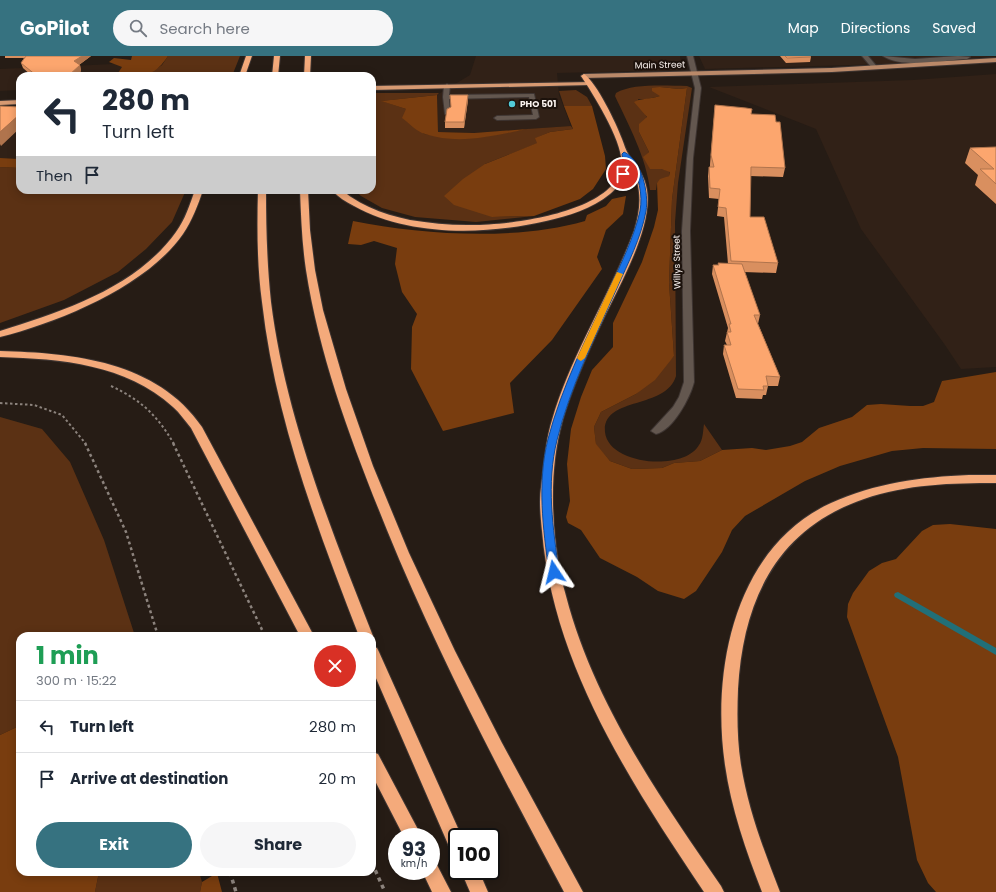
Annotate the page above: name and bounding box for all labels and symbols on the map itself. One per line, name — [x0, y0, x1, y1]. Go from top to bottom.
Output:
street label: Main Street — [635, 59, 685, 71]
place label: PHO 501 — [520, 98, 556, 110]
marker: PHO 501 — [507, 99, 517, 109]
pin — [606, 157, 640, 191]
street label: Willys Street — [671, 235, 683, 289]
position arrow — [533, 551, 575, 593]
speed limit sign: 100 — [448, 828, 500, 880]

